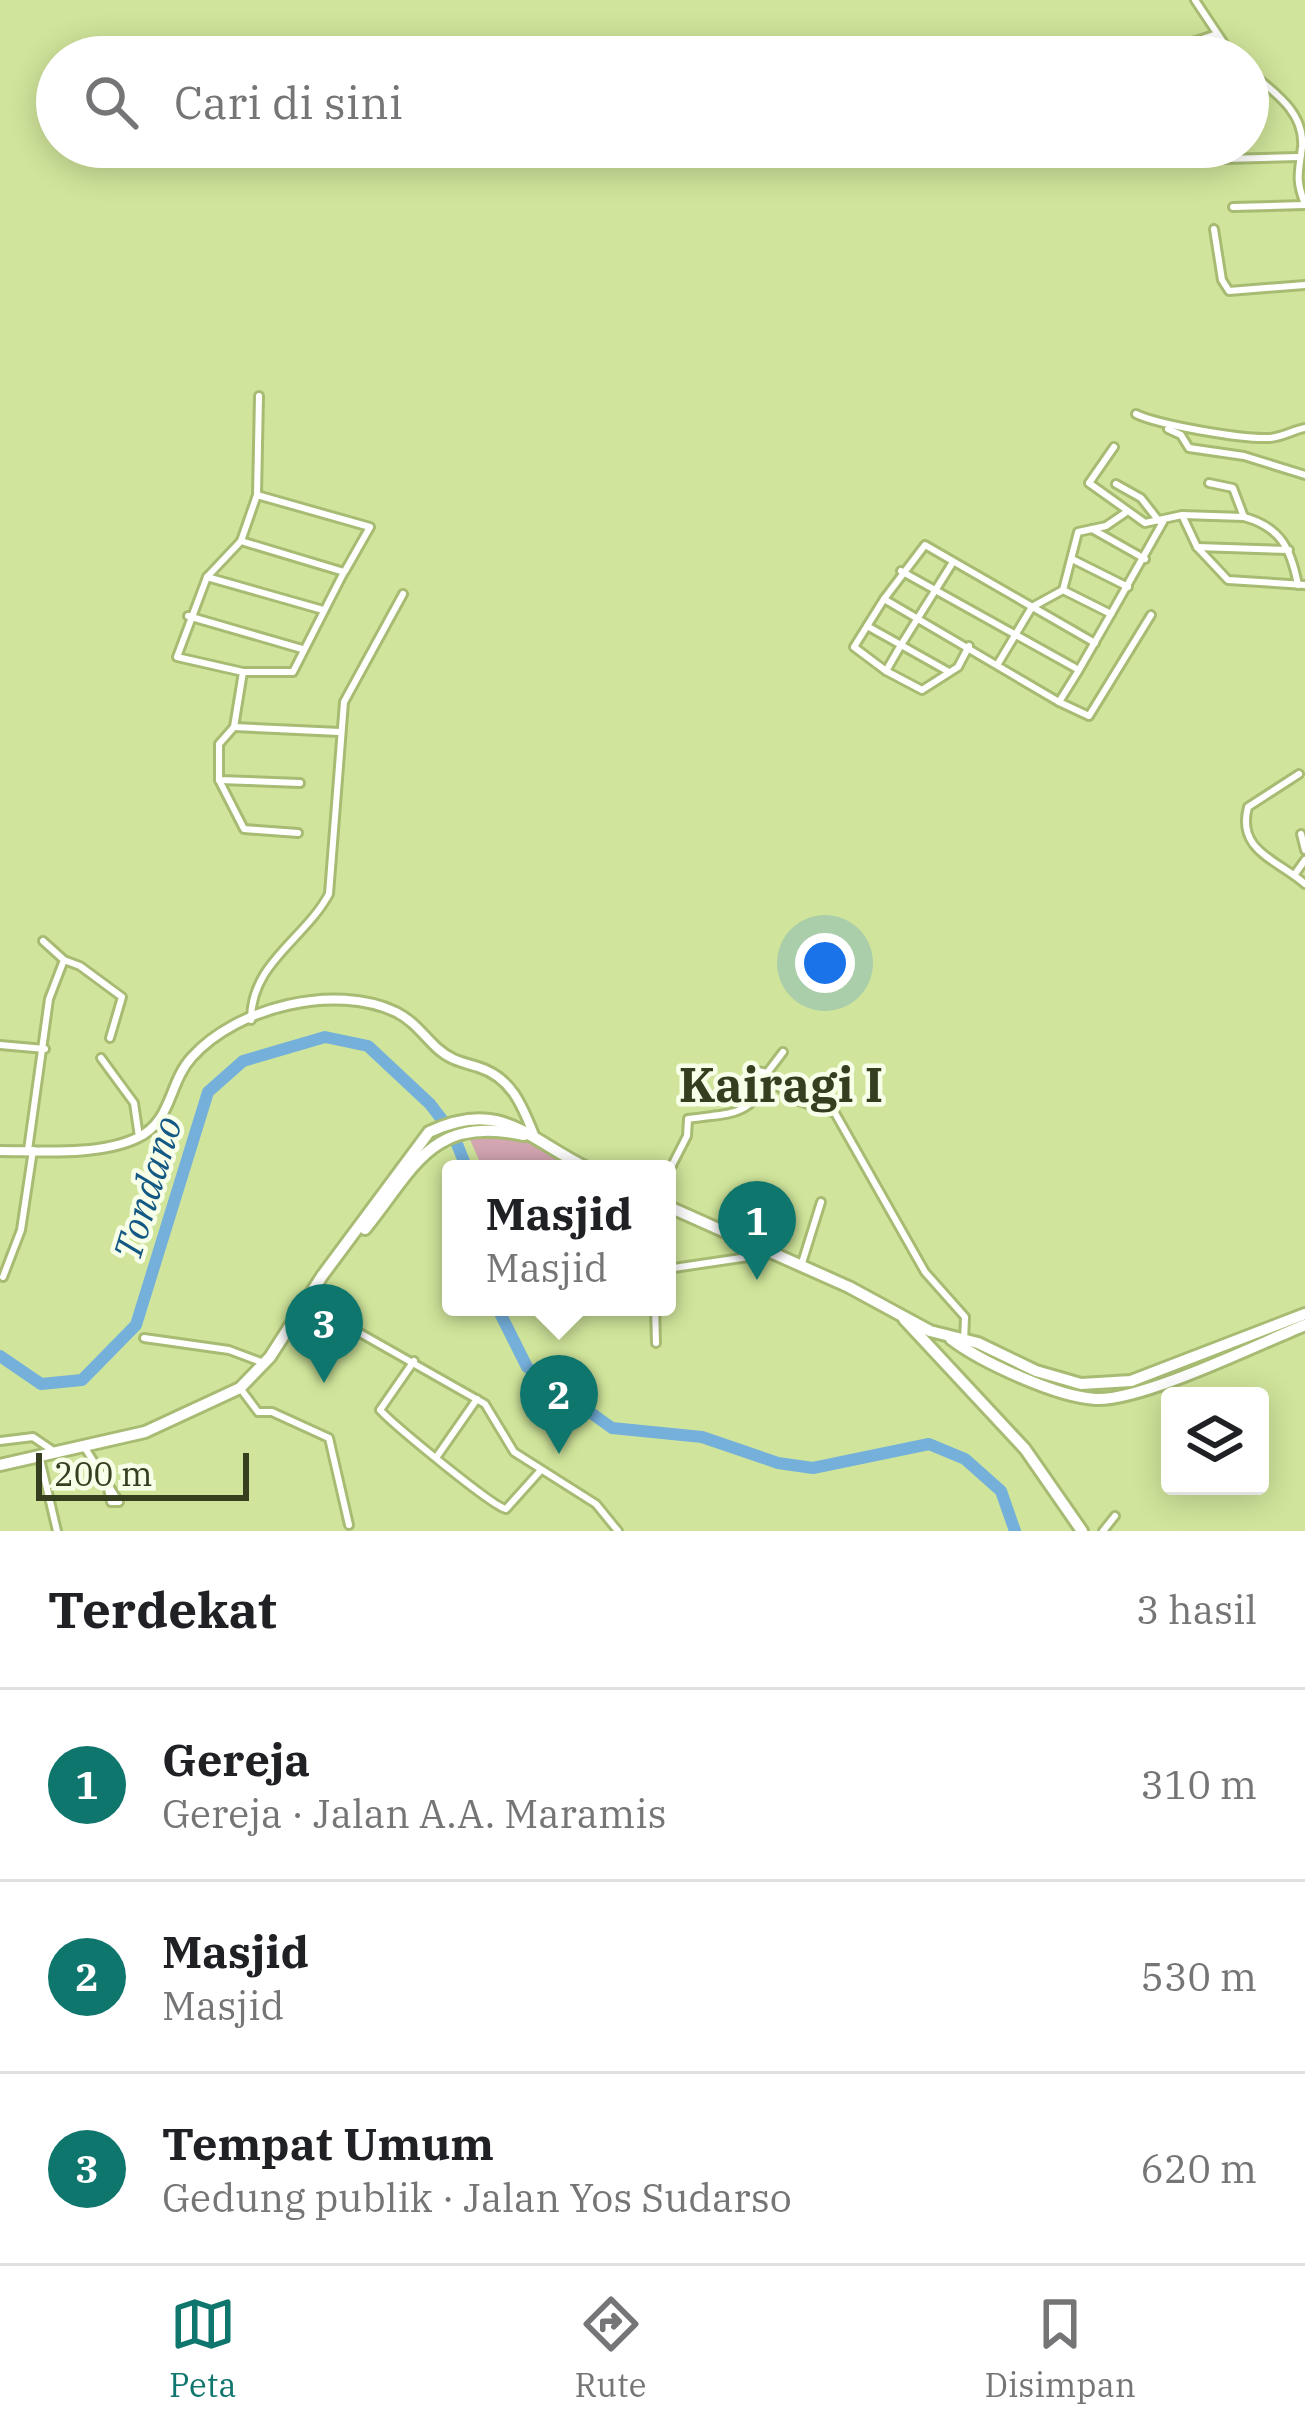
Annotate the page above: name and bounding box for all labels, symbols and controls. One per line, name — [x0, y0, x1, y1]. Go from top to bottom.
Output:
search box — [36, 36, 1269, 168]
icon: search — [78, 69, 144, 135]
text: Cari di sini — [174, 73, 403, 131]
your location — [795, 933, 855, 993]
district label: Kairagi I — [679, 1053, 883, 1115]
water label: Tondano — [101, 1110, 193, 1266]
popup — [442, 1160, 676, 1316]
pin: 1 — [718, 1181, 796, 1280]
text: Masjid — [486, 1184, 632, 1242]
text: Masjid — [486, 1242, 608, 1293]
pin: 3 — [285, 1284, 363, 1383]
pin: 2 — [520, 1355, 598, 1454]
map controls — [1161, 1387, 1269, 1495]
button: layers — [1161, 1387, 1269, 1495]
scale bar — [36, 1447, 249, 1500]
text: 200 m — [54, 1452, 153, 1495]
text: Terdekat — [48, 1576, 277, 1642]
text: 3 hasil — [1136, 1584, 1257, 1635]
text: Gereja — [162, 1730, 310, 1788]
text: 1 — [75, 1759, 99, 1810]
text: 310 m — [1141, 1759, 1257, 1810]
text: Gereja · Jalan A.A. Maramis — [162, 1788, 667, 1839]
text: Masjid — [162, 1922, 309, 1980]
text: 2 — [75, 1951, 99, 2002]
text: 530 m — [1141, 1951, 1257, 2002]
text: Masjid — [162, 1980, 284, 2031]
text: Tempat Umum — [162, 2114, 494, 2172]
text: 3 — [75, 2143, 99, 2194]
text: 620 m — [1141, 2143, 1257, 2194]
text: Gedung publik · Jalan Yos Sudarso — [162, 2172, 792, 2223]
tab: Peta — [169, 2291, 236, 2406]
tab: Rute — [575, 2291, 646, 2406]
tab: Disimpan — [985, 2291, 1136, 2406]

